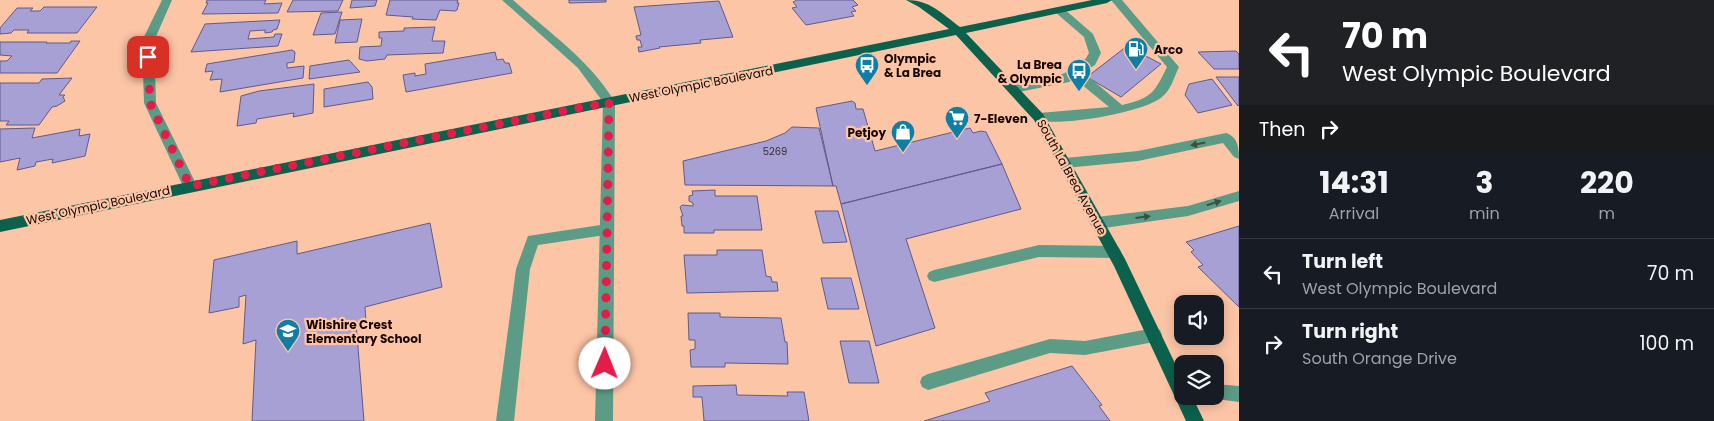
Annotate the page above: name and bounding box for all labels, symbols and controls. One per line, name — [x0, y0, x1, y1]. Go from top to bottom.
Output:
text: 70 m — [1342, 11, 1428, 60]
icon: left — [1259, 20, 1324, 85]
pin — [127, 36, 169, 78]
fuel station icon: Arco — [1123, 36, 1149, 70]
place label: Arco — [1154, 41, 1183, 58]
icon: arrive — [134, 43, 162, 71]
place label: Olympic & La Brea — [884, 50, 941, 81]
bus stop icon: Olympic & La Brea — [854, 52, 880, 86]
place label: La Brea & Olympic — [998, 56, 1062, 87]
bus stop icon: La Brea & Olympic — [1066, 58, 1092, 92]
text: West Olympic Boulevard — [1342, 58, 1611, 89]
street label: West Olympic Boulevard — [627, 62, 775, 106]
supermarket icon: 7-Eleven — [944, 105, 970, 139]
place label: 7-Eleven — [974, 110, 1028, 127]
icon: right — [1315, 115, 1343, 143]
street label: South La Brea Avenue — [1033, 116, 1111, 238]
text: Then — [1259, 116, 1305, 143]
shop icon: Petjoy — [890, 119, 916, 153]
place label: Petjoy — [847, 124, 886, 141]
one-way arrow — [1190, 140, 1205, 148]
house number: 5269 — [763, 144, 787, 159]
text: 14:31 — [1319, 161, 1389, 204]
text: 3 — [1475, 161, 1493, 204]
text: 220 — [1580, 161, 1634, 204]
street label: West Olympic Boulevard — [25, 181, 171, 229]
one-way arrow — [1206, 199, 1221, 207]
text: Arrival — [1329, 202, 1379, 225]
text: min — [1469, 202, 1500, 225]
text: m — [1599, 202, 1615, 225]
one-way arrow — [1135, 213, 1151, 221]
text: Turn left — [1302, 248, 1383, 275]
icon: left — [1259, 260, 1287, 288]
text: 70 m — [1647, 260, 1694, 287]
text: West Olympic Boulevard — [1302, 277, 1497, 300]
map controls — [1174, 295, 1224, 405]
button: sound — [1174, 295, 1224, 345]
place label: Wilshire Crest Elementary School — [306, 316, 421, 347]
school or university icon: Wilshire Crest Elementary School — [275, 318, 301, 352]
text: Turn right — [1302, 318, 1398, 345]
icon: right — [1259, 330, 1287, 358]
text: 100 m — [1639, 330, 1694, 357]
position arrow — [578, 337, 630, 389]
text: South Orange Drive — [1302, 347, 1457, 370]
button: layers — [1174, 355, 1224, 405]

